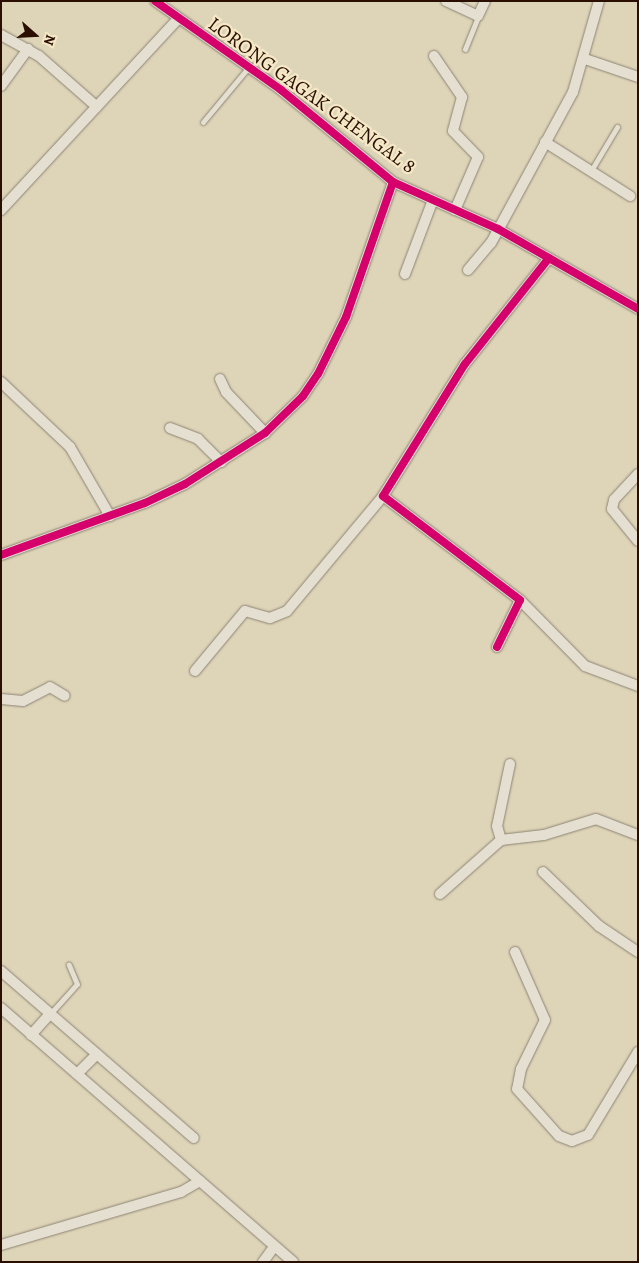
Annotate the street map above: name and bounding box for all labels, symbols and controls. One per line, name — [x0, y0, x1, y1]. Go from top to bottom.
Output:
north arrow — [10, 10, 60, 60]
street label: LORONG GAGAK CHENGAL 8 — [204, 12, 420, 178]
text: N — [39, 32, 60, 48]

